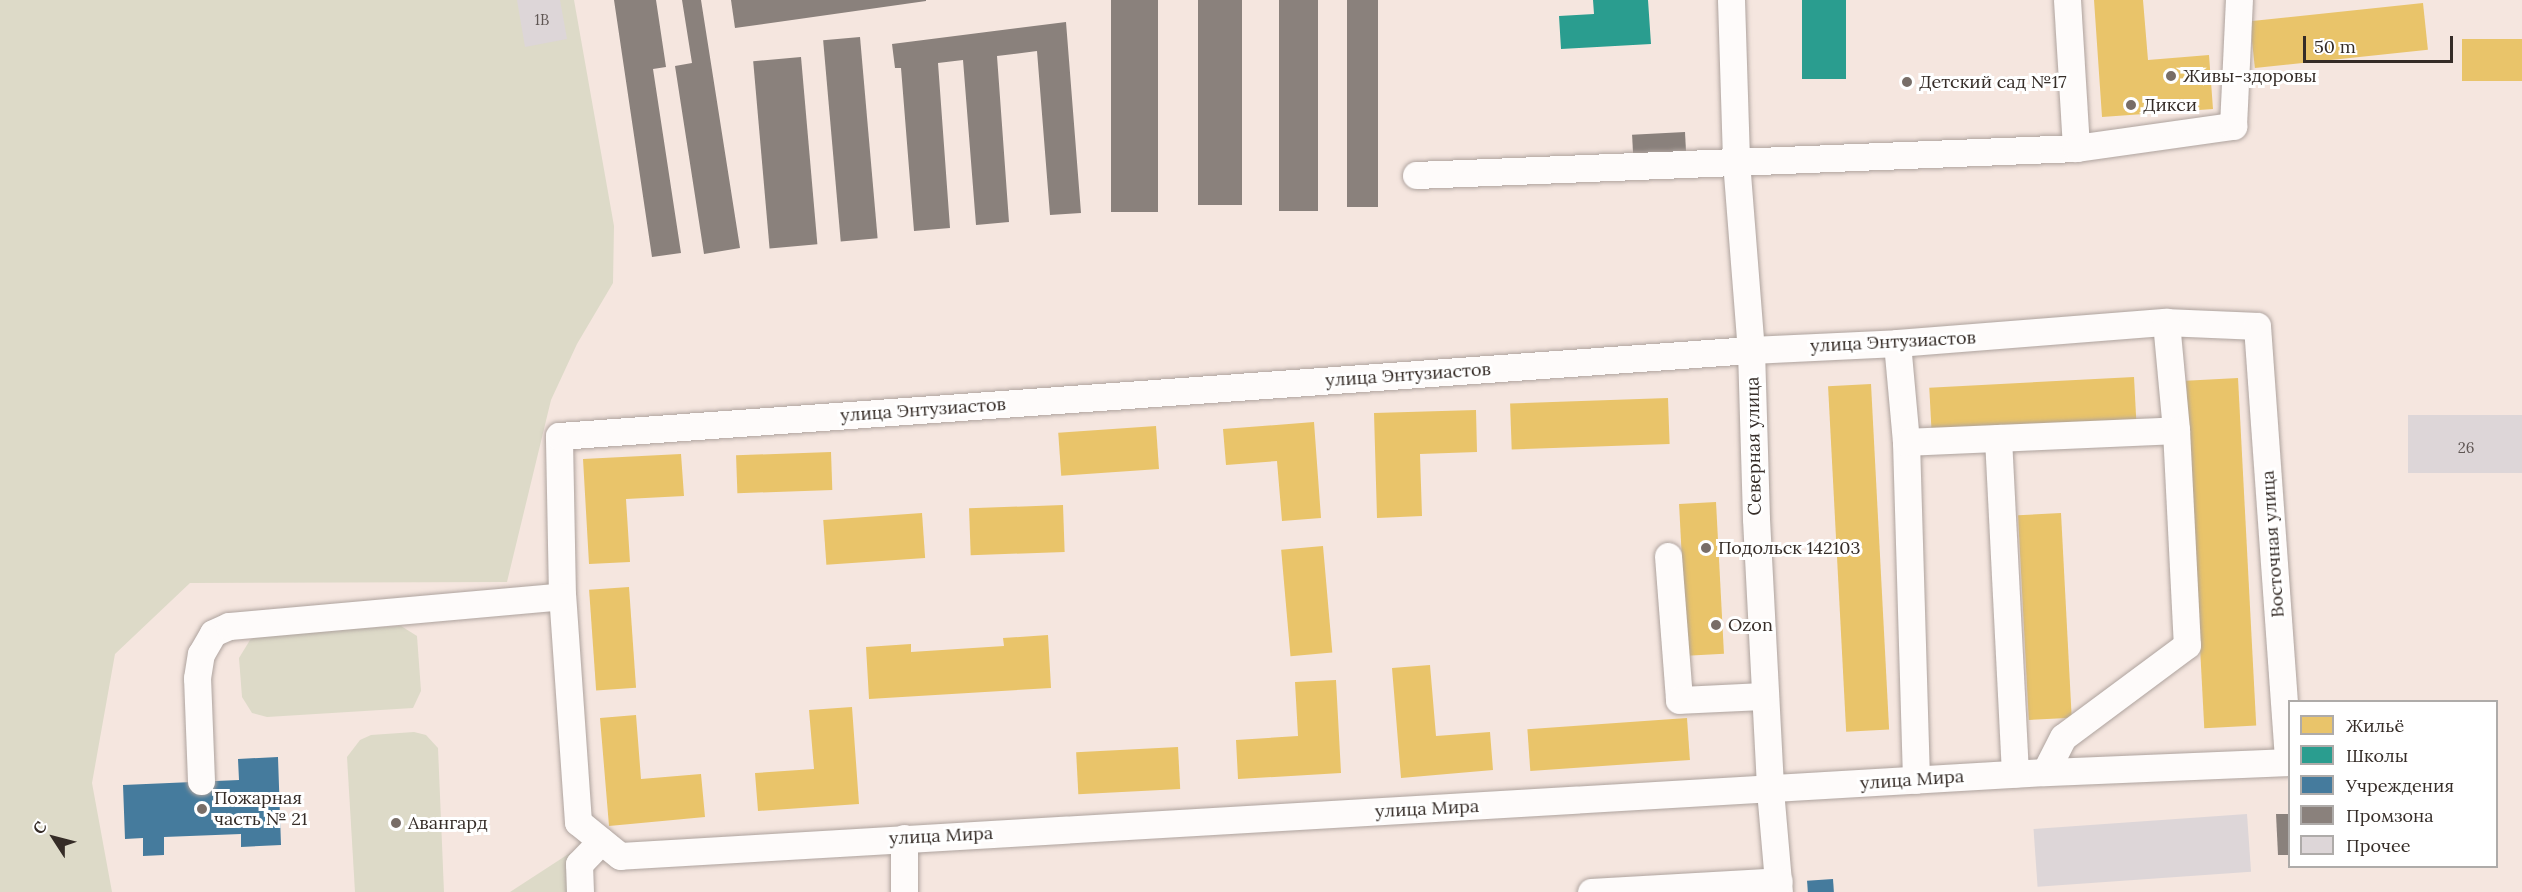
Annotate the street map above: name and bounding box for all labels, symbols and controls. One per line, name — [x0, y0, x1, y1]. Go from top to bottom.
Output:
house number: 1В — [535, 11, 549, 29]
scale bar — [2306, 24, 2456, 62]
text: 50 m — [2314, 35, 2356, 58]
place label: Живы-здоровы — [2183, 65, 2317, 87]
marker: Живы-здоровы — [2164, 69, 2178, 83]
place label: Детский сад №17 — [1919, 71, 2067, 93]
marker: Детский сад №17 — [1900, 75, 1914, 89]
place label: Дикси — [2143, 94, 2197, 116]
marker: Дикси — [2124, 98, 2138, 112]
street label: улица Энтузиастов — [1810, 327, 1976, 357]
street label: улица Энтузиастов — [1325, 358, 1491, 392]
street label: Северная улица — [1742, 376, 1766, 516]
street label: улица Энтузиастов — [840, 393, 1006, 427]
house number: 26 — [2458, 439, 2474, 457]
street label: Восточная улица — [2257, 470, 2289, 618]
place label: Подольск 142103 — [1718, 537, 1860, 559]
marker: Подольск 142103 — [1699, 541, 1713, 555]
place label: Ozon — [1728, 614, 1773, 636]
marker: Ozon — [1709, 618, 1723, 632]
legend — [2288, 700, 2498, 868]
text: Жильё — [2346, 714, 2404, 737]
text: Школы — [2346, 744, 2408, 767]
street label: улица Мира — [1859, 766, 1965, 794]
text: Учреждения — [2346, 774, 2454, 797]
place label: Пожарная часть № 21 — [214, 788, 307, 830]
street label: улица Мира — [1374, 795, 1480, 823]
marker: Пожарная часть № 21 — [195, 802, 209, 816]
text: Промзона — [2346, 804, 2434, 827]
north arrow — [24, 808, 84, 868]
place label: Авангард — [408, 812, 488, 834]
marker: Авангард — [389, 816, 403, 830]
text: С — [28, 817, 51, 838]
street label: улица Мира — [888, 822, 994, 850]
text: Прочее — [2346, 834, 2410, 857]

